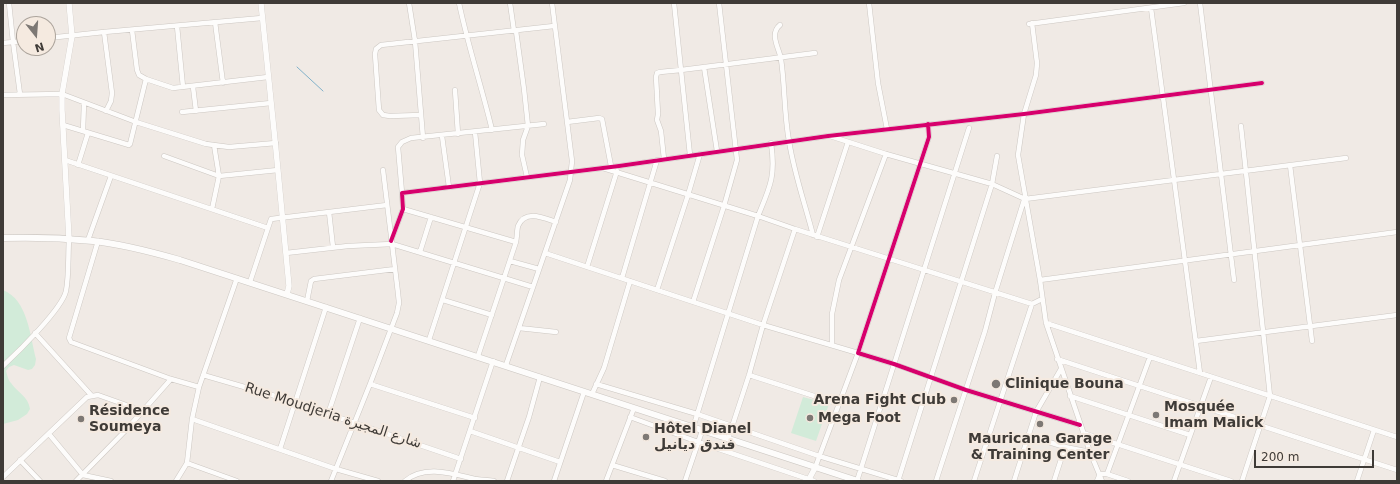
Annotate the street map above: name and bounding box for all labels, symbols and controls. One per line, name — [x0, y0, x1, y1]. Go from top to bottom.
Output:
north arrow — [16, 16, 56, 56]
text: N — [33, 39, 46, 55]
place label: Clinique Bouna — [1005, 376, 1124, 392]
marker: Clinique Bouna — [990, 378, 1002, 390]
street label: Rue Moudjeria شارع المجيرة — [243, 379, 423, 453]
place label: Arena Fight Club — [813, 392, 946, 408]
marker: Arena Fight Club — [949, 395, 959, 405]
place label: Mosquée Imam Malick — [1164, 399, 1263, 432]
place label: Résidence Soumeya — [89, 403, 170, 436]
place label: Mega Foot — [818, 410, 901, 426]
marker: Mosquée Imam Malick — [1151, 410, 1161, 420]
marker: Mega Foot — [805, 413, 815, 423]
marker: Résidence Soumeya — [76, 414, 86, 424]
marker: Mauricana Garage & Training Center — [1035, 419, 1045, 429]
place label: Hôtel Dianel فندق ديانيل — [654, 421, 751, 454]
place label: Mauricana Garage & Training Center — [968, 431, 1112, 464]
marker: Hôtel Dianel فندق ديانيل — [641, 432, 651, 442]
scale bar — [1256, 442, 1376, 468]
text: 200 m — [1261, 450, 1299, 464]

